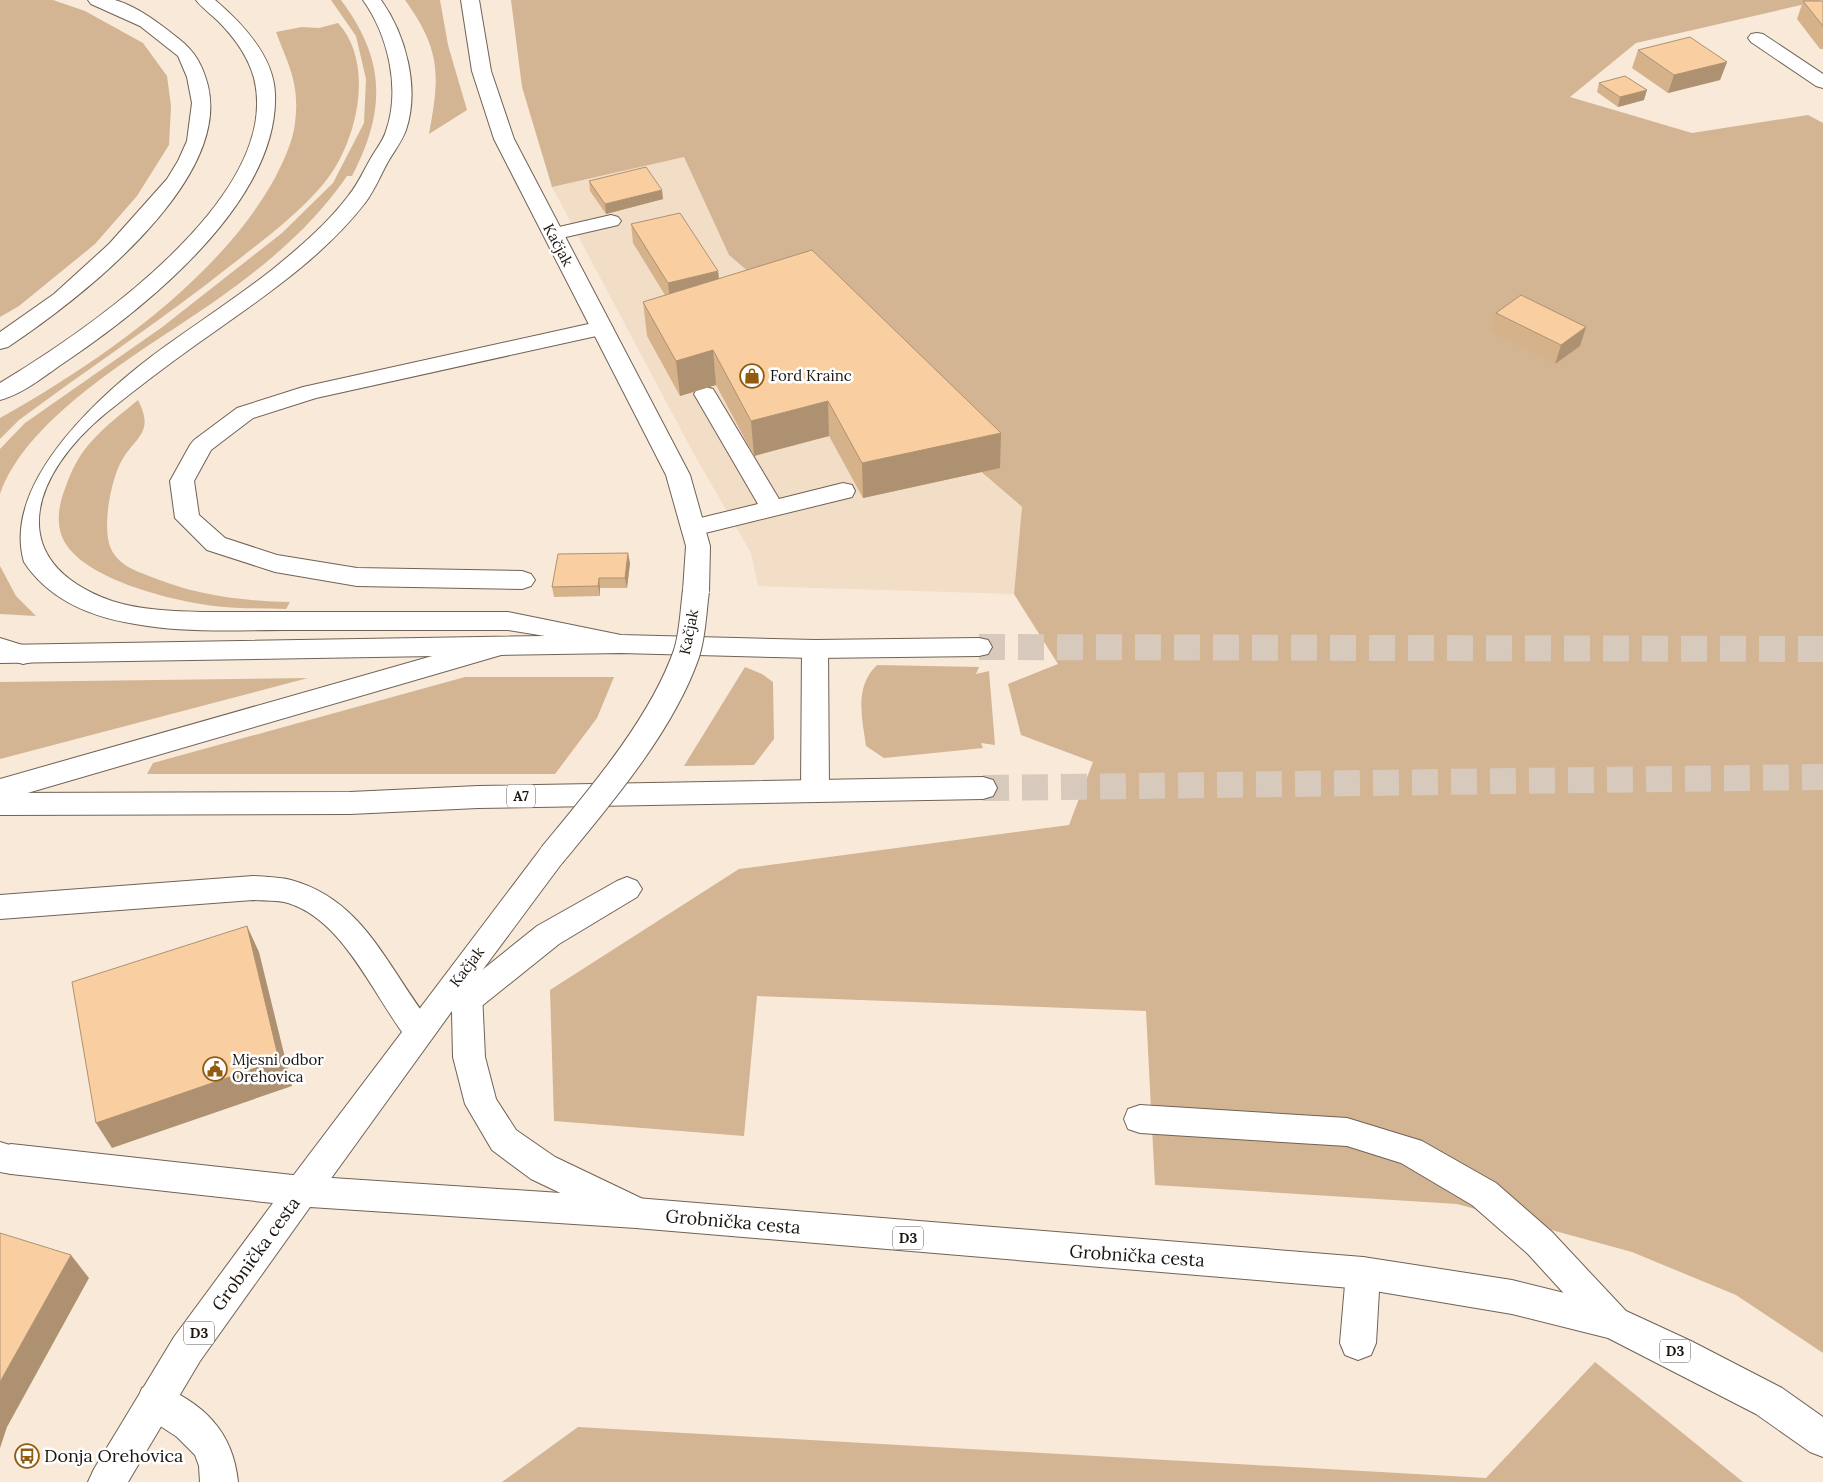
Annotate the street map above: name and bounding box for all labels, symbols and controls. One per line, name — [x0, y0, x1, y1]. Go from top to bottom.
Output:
street label: Kačjak — [539, 220, 578, 269]
shop icon: Ford Krainc — [739, 363, 765, 389]
place label: Ford Krainc — [770, 366, 852, 385]
street label: Kačjak — [675, 608, 702, 656]
road number: A7 — [507, 784, 535, 808]
street label: Kačjak — [445, 943, 488, 991]
place label: Mjesni odbor Orehovica — [232, 1050, 324, 1086]
public building icon: Mjesni odbor Orehovica — [202, 1056, 228, 1082]
street label: Grobnička cesta — [206, 1192, 305, 1315]
street label: Grobnička cesta — [665, 1204, 802, 1239]
road number: D3 — [893, 1226, 923, 1250]
street label: Grobnička cesta — [1069, 1239, 1205, 1272]
road number: D3 — [184, 1322, 214, 1345]
road number: D3 — [1660, 1340, 1690, 1362]
bus stop icon: Donja Orehovica — [14, 1443, 40, 1469]
place label: Donja Orehovica — [44, 1444, 183, 1467]

